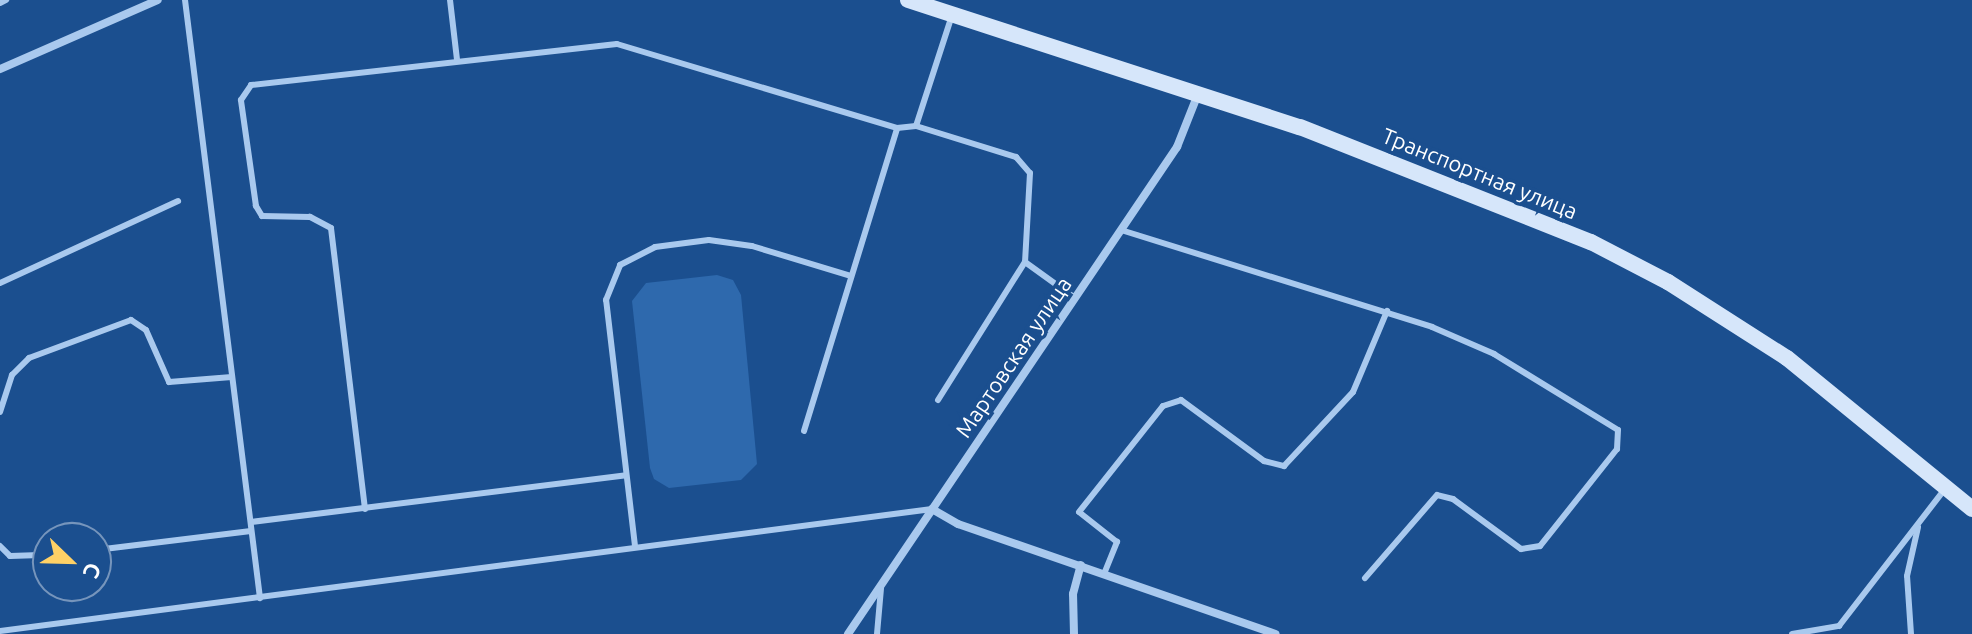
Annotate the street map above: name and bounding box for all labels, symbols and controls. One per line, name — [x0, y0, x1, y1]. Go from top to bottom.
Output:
street label: Транспортная улица — [1378, 122, 1582, 224]
street label: Мартовская улица — [949, 272, 1077, 442]
north arrow — [32, 522, 112, 602]
text: С — [78, 559, 107, 582]

